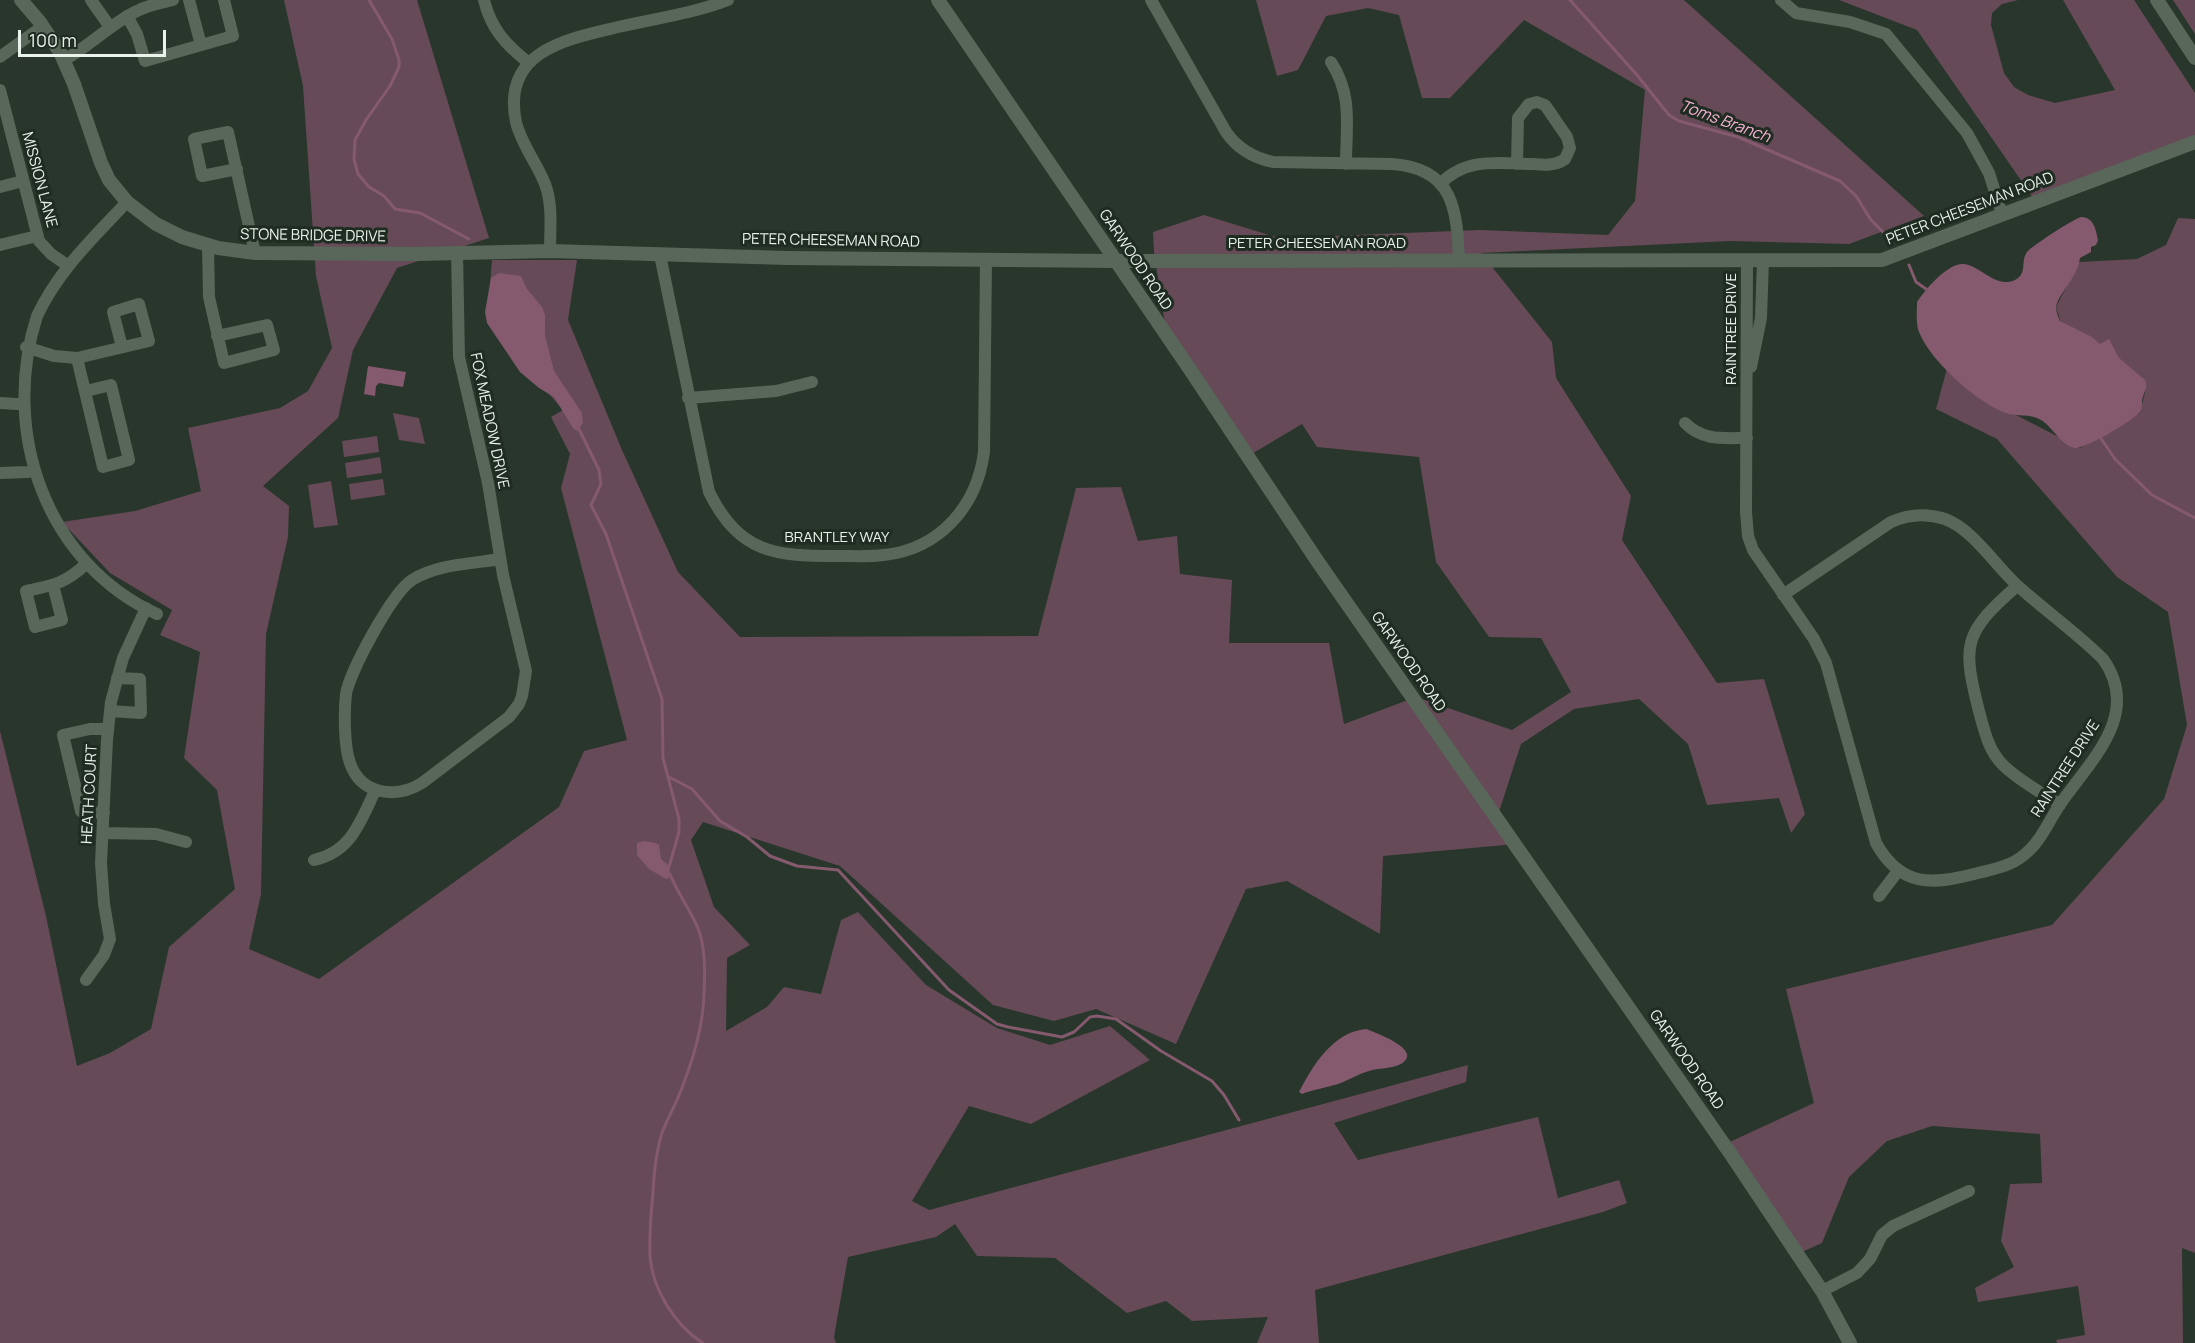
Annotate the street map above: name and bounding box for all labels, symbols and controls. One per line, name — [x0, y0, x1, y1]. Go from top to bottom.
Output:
scale bar — [21, 18, 170, 56]
text: 100 m — [29, 28, 77, 52]
water label: Toms Branch — [1677, 97, 1773, 147]
street label: MISSION LANE — [18, 130, 60, 230]
street label: PETER CHEESEMAN ROAD — [1884, 169, 2056, 249]
street label: GARWOOD ROAD — [1095, 206, 1175, 314]
street label: STONE BRIDGE DRIVE — [240, 226, 386, 246]
street label: PETER CHEESEMAN ROAD — [742, 230, 920, 252]
street label: PETER CHEESEMAN ROAD — [1228, 235, 1406, 253]
street label: RAINTREE DRIVE — [1723, 273, 1741, 385]
street label: FOX MEADOW DRIVE — [466, 351, 512, 491]
street label: BRANTLEY WAY — [785, 529, 889, 547]
street label: GARWOOD ROAD — [1367, 609, 1449, 715]
street label: RAINTREE DRIVE — [2028, 717, 2104, 821]
street label: HEATH COURT — [78, 744, 102, 844]
street label: GARWOOD ROAD — [1645, 1007, 1727, 1113]

